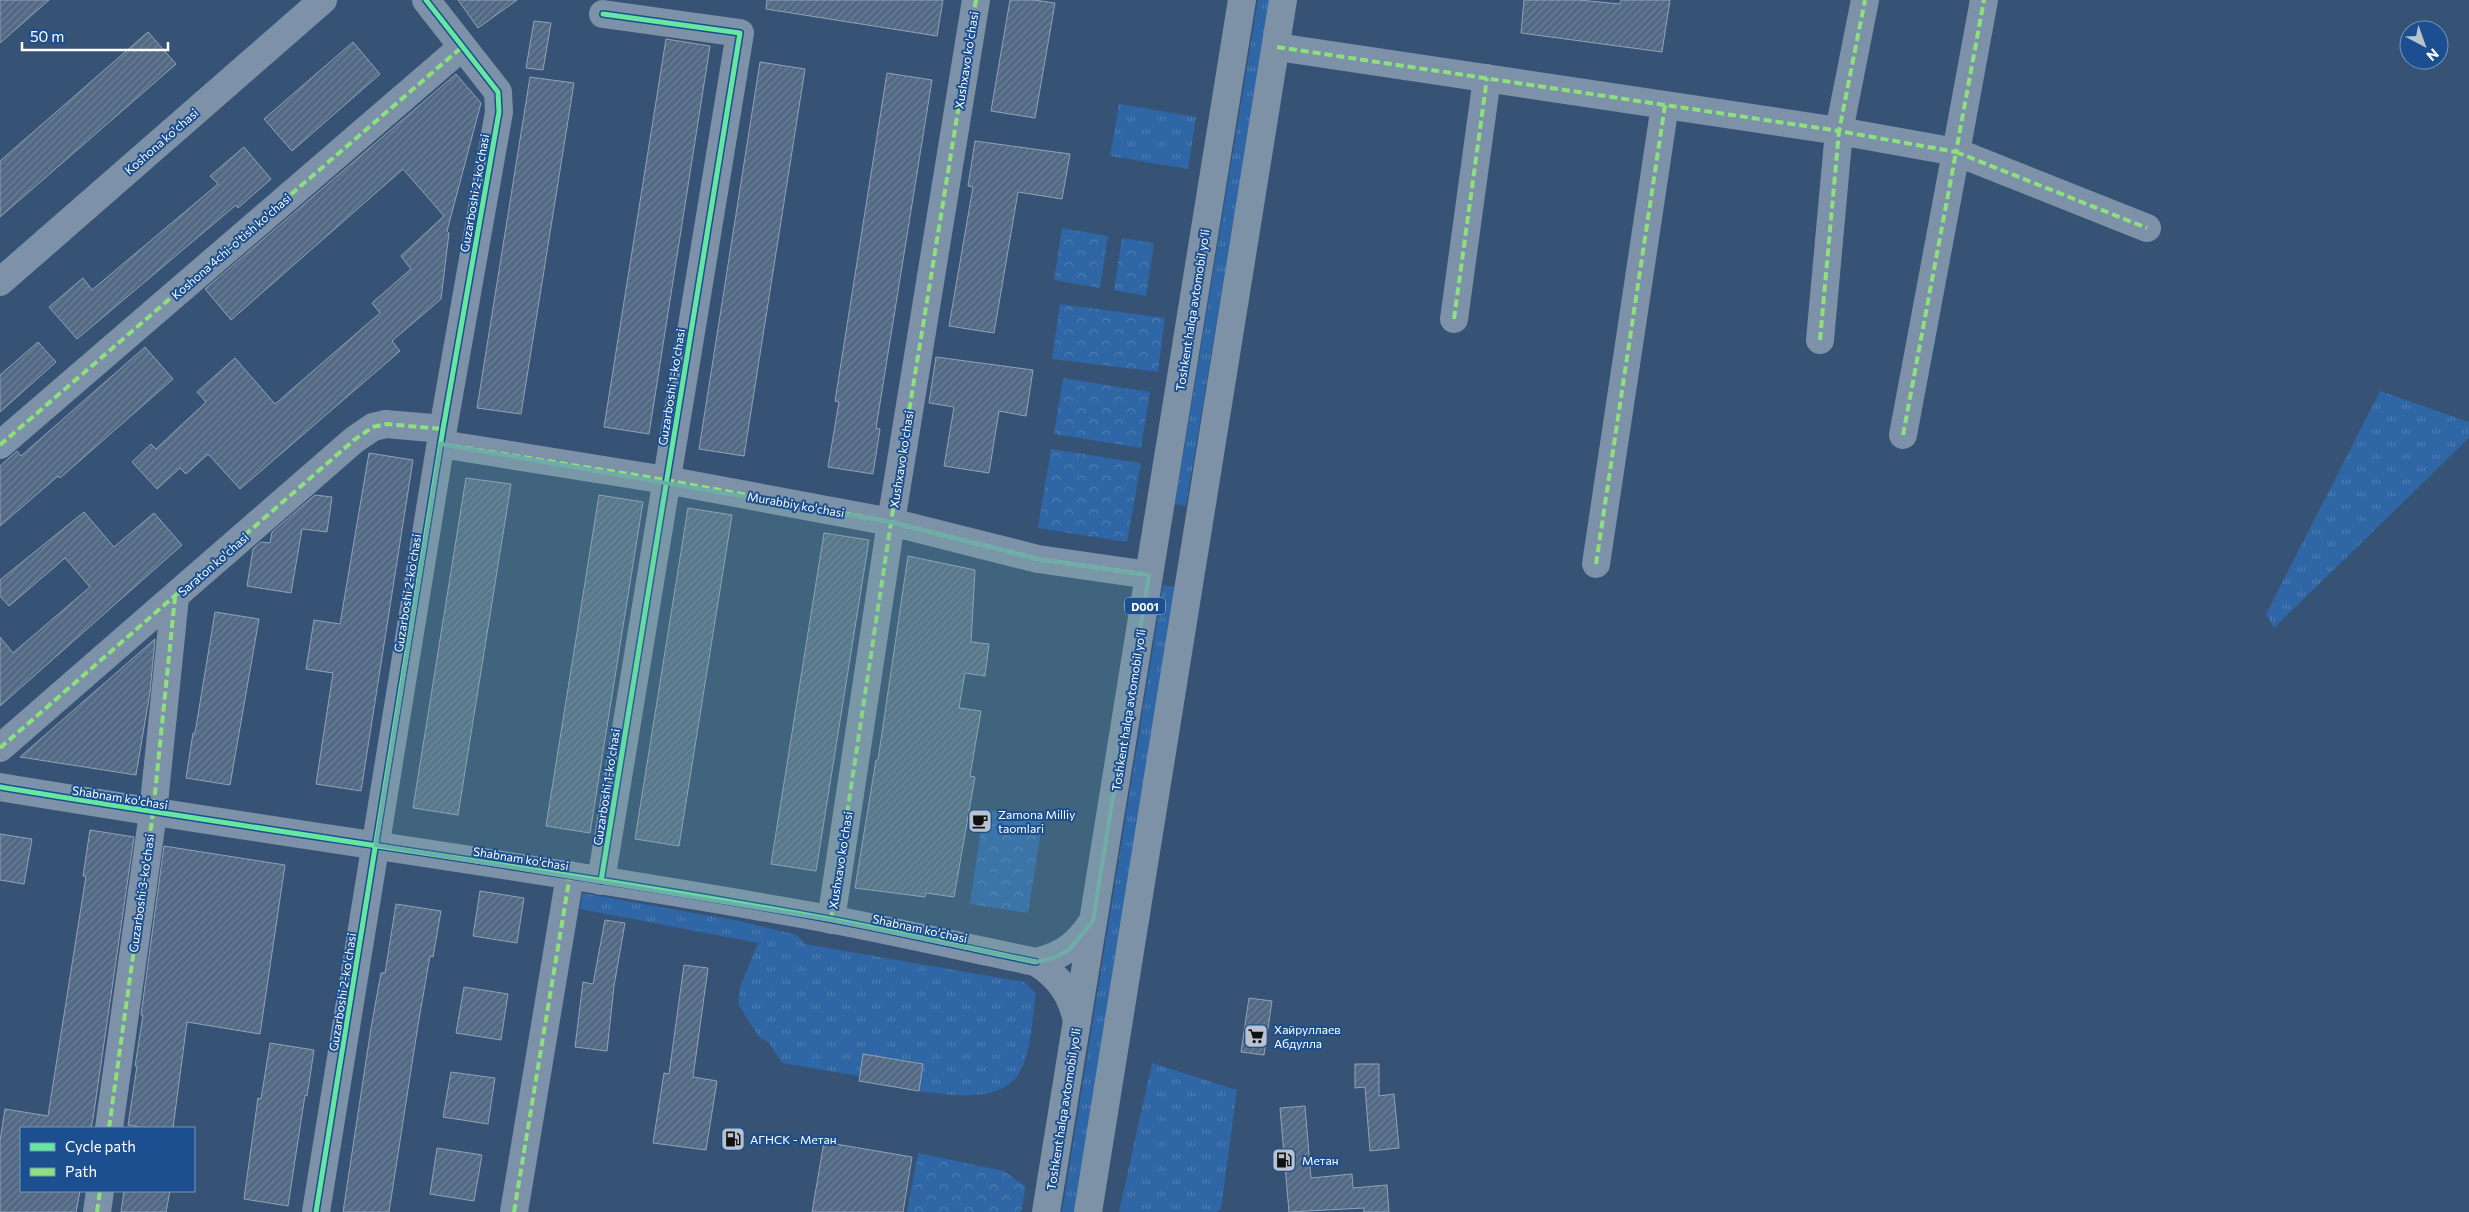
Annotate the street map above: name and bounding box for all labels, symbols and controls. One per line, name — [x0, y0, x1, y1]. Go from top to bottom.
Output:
street label: Xushxavo ko'chasi — [951, 10, 981, 110]
scale bar — [22, 20, 169, 52]
north arrow — [2399, 20, 2449, 70]
text: 50 m — [30, 27, 64, 45]
text: N — [2423, 45, 2442, 65]
street label: Koshona ko'chasi — [121, 105, 201, 177]
street label: Guzarboshi 2-ko'chasi — [457, 133, 491, 253]
street label: Koshona 4chi-o'tish ko'chasi — [168, 190, 294, 302]
street label: Toshkent halqa avtomobil yo'li — [1172, 228, 1212, 392]
street label: Guzarboshi 1-ko'chasi — [655, 328, 687, 446]
street label: Xushxavo ko'chasi — [886, 409, 916, 509]
street label: Murabbiy ko'chasi — [746, 489, 846, 519]
street label: Saraton ko'chasi — [175, 530, 251, 598]
street label: Guzarboshi 2-ko'chasi — [391, 533, 423, 653]
road number: D001 — [1125, 598, 1165, 614]
street label: Toshkent halqa avtomobil yo'li — [1108, 628, 1148, 792]
street label: Guzarboshi 1-ko'chasi — [590, 728, 622, 846]
street label: Shabnam ko'chasi — [71, 783, 169, 811]
place label: Zamona Milliy taomlari — [998, 807, 1075, 835]
cafe icon: Zamona Milliy taomlari — [967, 808, 993, 834]
street label: Xushxavo ko'chasi — [825, 810, 855, 910]
street label: Guzarboshi 3-ko'chasi — [126, 833, 156, 953]
street label: Shabnam ko'chasi — [472, 844, 570, 872]
street label: Shabnam ko'chasi — [871, 911, 969, 945]
street label: Guzarboshi 2-ko'chasi — [326, 932, 358, 1052]
place label: Хайруллаев Абдулла — [1274, 1022, 1341, 1050]
supermarket icon: Хайруллаев Абдулла — [1243, 1023, 1269, 1049]
street label: Toshkent halqa avtomobil yo'li — [1043, 1027, 1083, 1191]
fuel station icon: АГНСК - Метан — [720, 1126, 746, 1152]
legend — [20, 1127, 195, 1192]
place label: АГНСК - Метан — [750, 1132, 837, 1146]
text: Cycle path — [65, 1137, 136, 1155]
fuel station icon: Метан — [1271, 1147, 1297, 1173]
place label: Метан — [1302, 1153, 1339, 1167]
text: Path — [65, 1162, 97, 1180]

